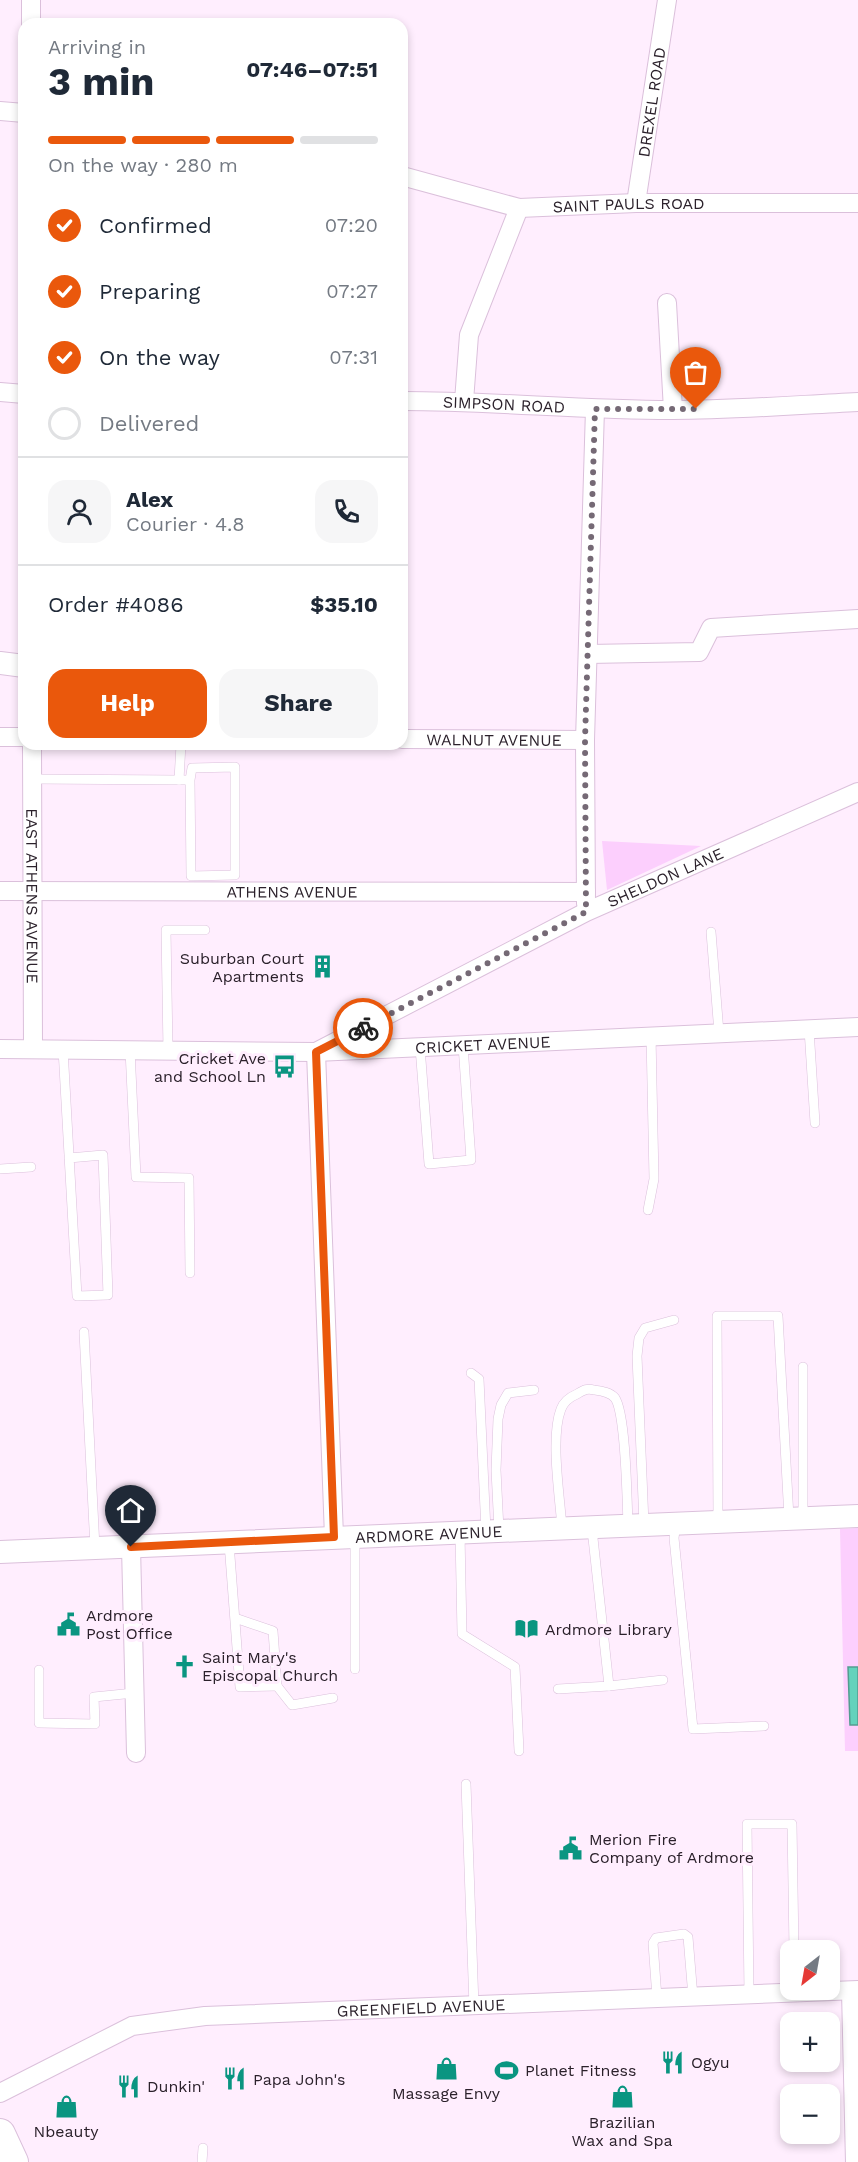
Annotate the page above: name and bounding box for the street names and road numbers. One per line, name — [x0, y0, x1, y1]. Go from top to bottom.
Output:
street label: DREXEL ROAD — [634, 46, 670, 159]
street label: SAINT PAULS ROAD — [552, 194, 705, 217]
street label: SIMPSON ROAD — [443, 393, 565, 417]
street label: WALNUT AVENUE — [426, 730, 562, 750]
street label: EAST ATHENS AVENUE — [22, 808, 42, 984]
street label: SHELDON LANE — [605, 844, 726, 911]
street label: ATHENS AVENUE — [226, 882, 358, 902]
street label: CRICKET AVENUE — [415, 1032, 551, 1057]
street label: ARDMORE AVENUE — [355, 1522, 503, 1547]
street label: GREENFIELD AVENUE — [337, 1995, 506, 2021]

